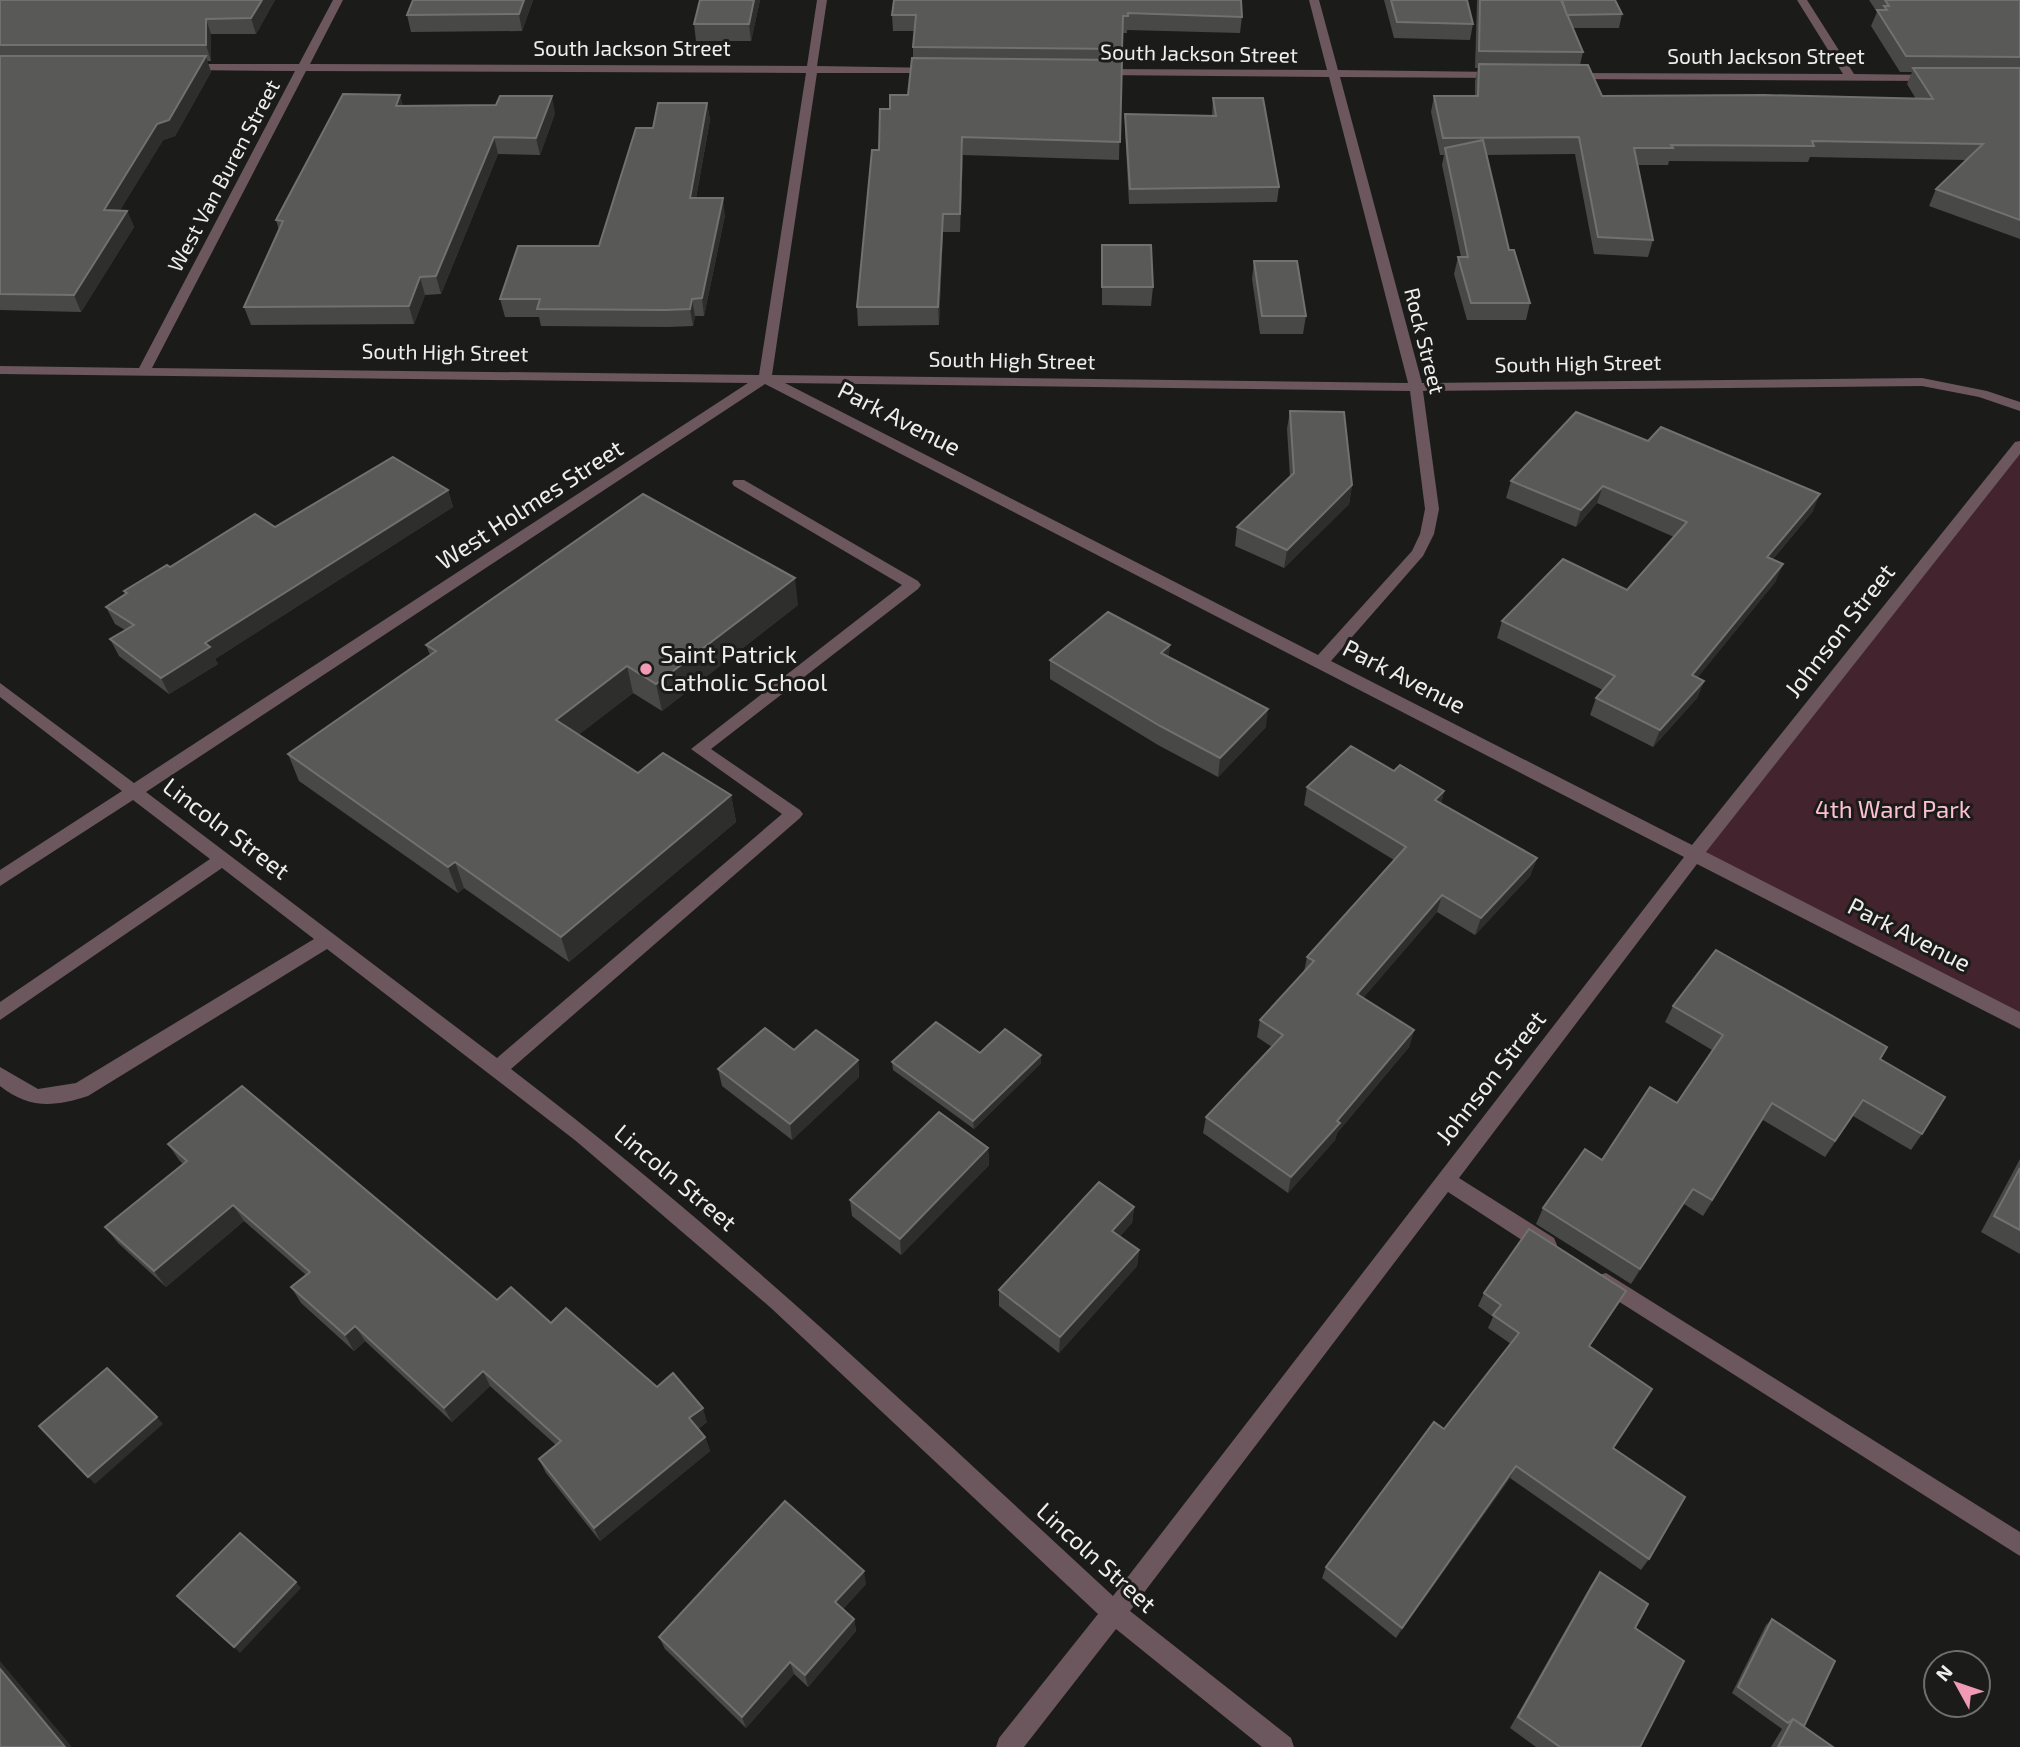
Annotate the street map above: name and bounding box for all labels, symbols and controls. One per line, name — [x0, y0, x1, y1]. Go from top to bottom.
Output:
street label: South Jackson Street — [533, 35, 731, 60]
street label: South Jackson Street — [1100, 38, 1298, 67]
street label: South Jackson Street — [1667, 43, 1865, 68]
street label: West Van Buren Street — [161, 75, 284, 276]
street label: Rock Street — [1400, 285, 1451, 396]
street label: South High Street — [361, 338, 529, 365]
street label: South High Street — [928, 346, 1096, 373]
street label: South High Street — [1494, 349, 1662, 376]
street label: Park Avenue — [833, 374, 966, 461]
street label: West Holmes Street — [430, 433, 628, 575]
street label: Johnson Street — [1778, 558, 1900, 703]
street label: Park Avenue — [1338, 632, 1471, 719]
place label: Saint Patrick Catholic School — [660, 639, 827, 696]
marker: Saint Patrick Catholic School — [638, 661, 654, 677]
street label: Lincoln Street — [158, 771, 296, 885]
park label: 4th Ward Park — [1815, 794, 1971, 823]
street label: Park Avenue — [1843, 890, 1976, 977]
street label: Johnson Street — [1429, 1005, 1551, 1150]
street label: Lincoln Street — [609, 1117, 743, 1236]
street label: Lincoln Street — [1031, 1496, 1163, 1618]
north arrow — [1922, 1649, 1992, 1719]
text: N — [1930, 1660, 1957, 1685]

